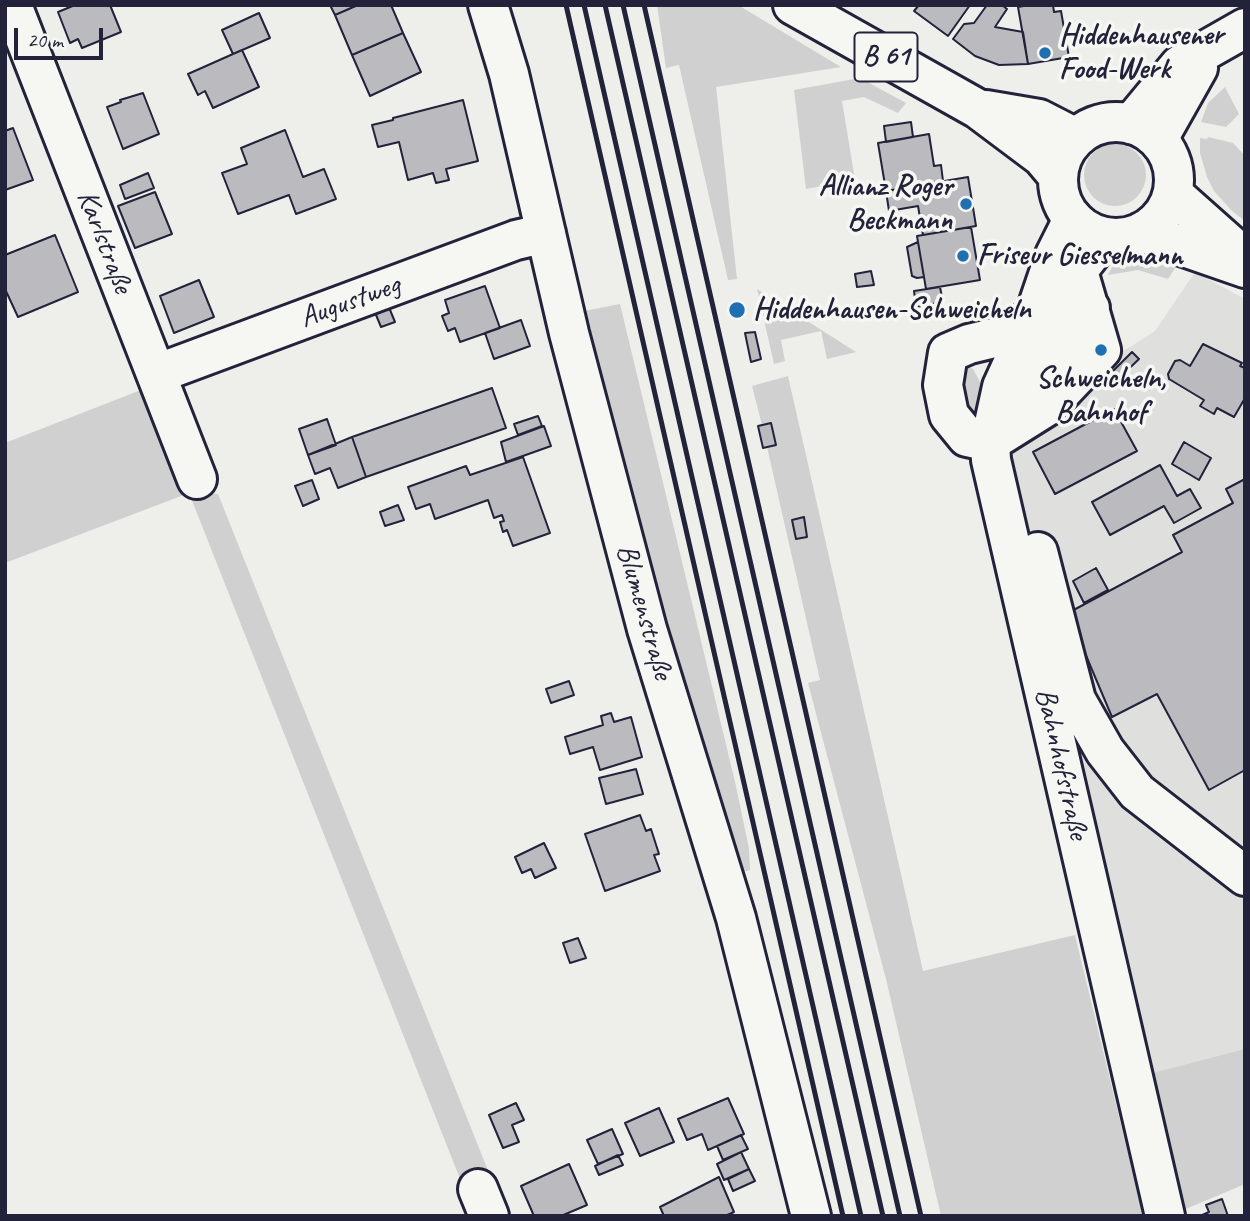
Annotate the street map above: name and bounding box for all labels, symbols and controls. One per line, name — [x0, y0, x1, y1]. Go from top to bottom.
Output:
scale bar — [18, 14, 107, 58]
place label: Hiddenhausener Food-Werk — [1059, 18, 1223, 88]
text: 20 m — [27, 27, 63, 53]
road number: B 61 — [854, 32, 917, 82]
marker: Hiddenhausener Food-Werk — [1037, 45, 1053, 61]
place label: Allianz Roger Beckmann — [819, 169, 952, 240]
street label: Karlstraße — [68, 185, 140, 299]
marker: Allianz Roger Beckmann — [958, 196, 974, 212]
place label: Friseur Giesselmann — [977, 238, 1183, 274]
marker: Friseur Giesselmann — [955, 248, 971, 264]
street label: Augustweg — [295, 267, 405, 337]
place label: Hiddenhausen-Schweicheln — [753, 292, 1031, 328]
marker: Hiddenhausen-Schweicheln — [727, 300, 747, 320]
marker: Schweicheln, Bahnhof — [1093, 342, 1109, 358]
place label: Schweicheln, Bahnhof — [1036, 361, 1166, 432]
street label: Blumenstraße — [608, 540, 680, 684]
street label: Bahnhofstraße — [1026, 685, 1096, 843]

